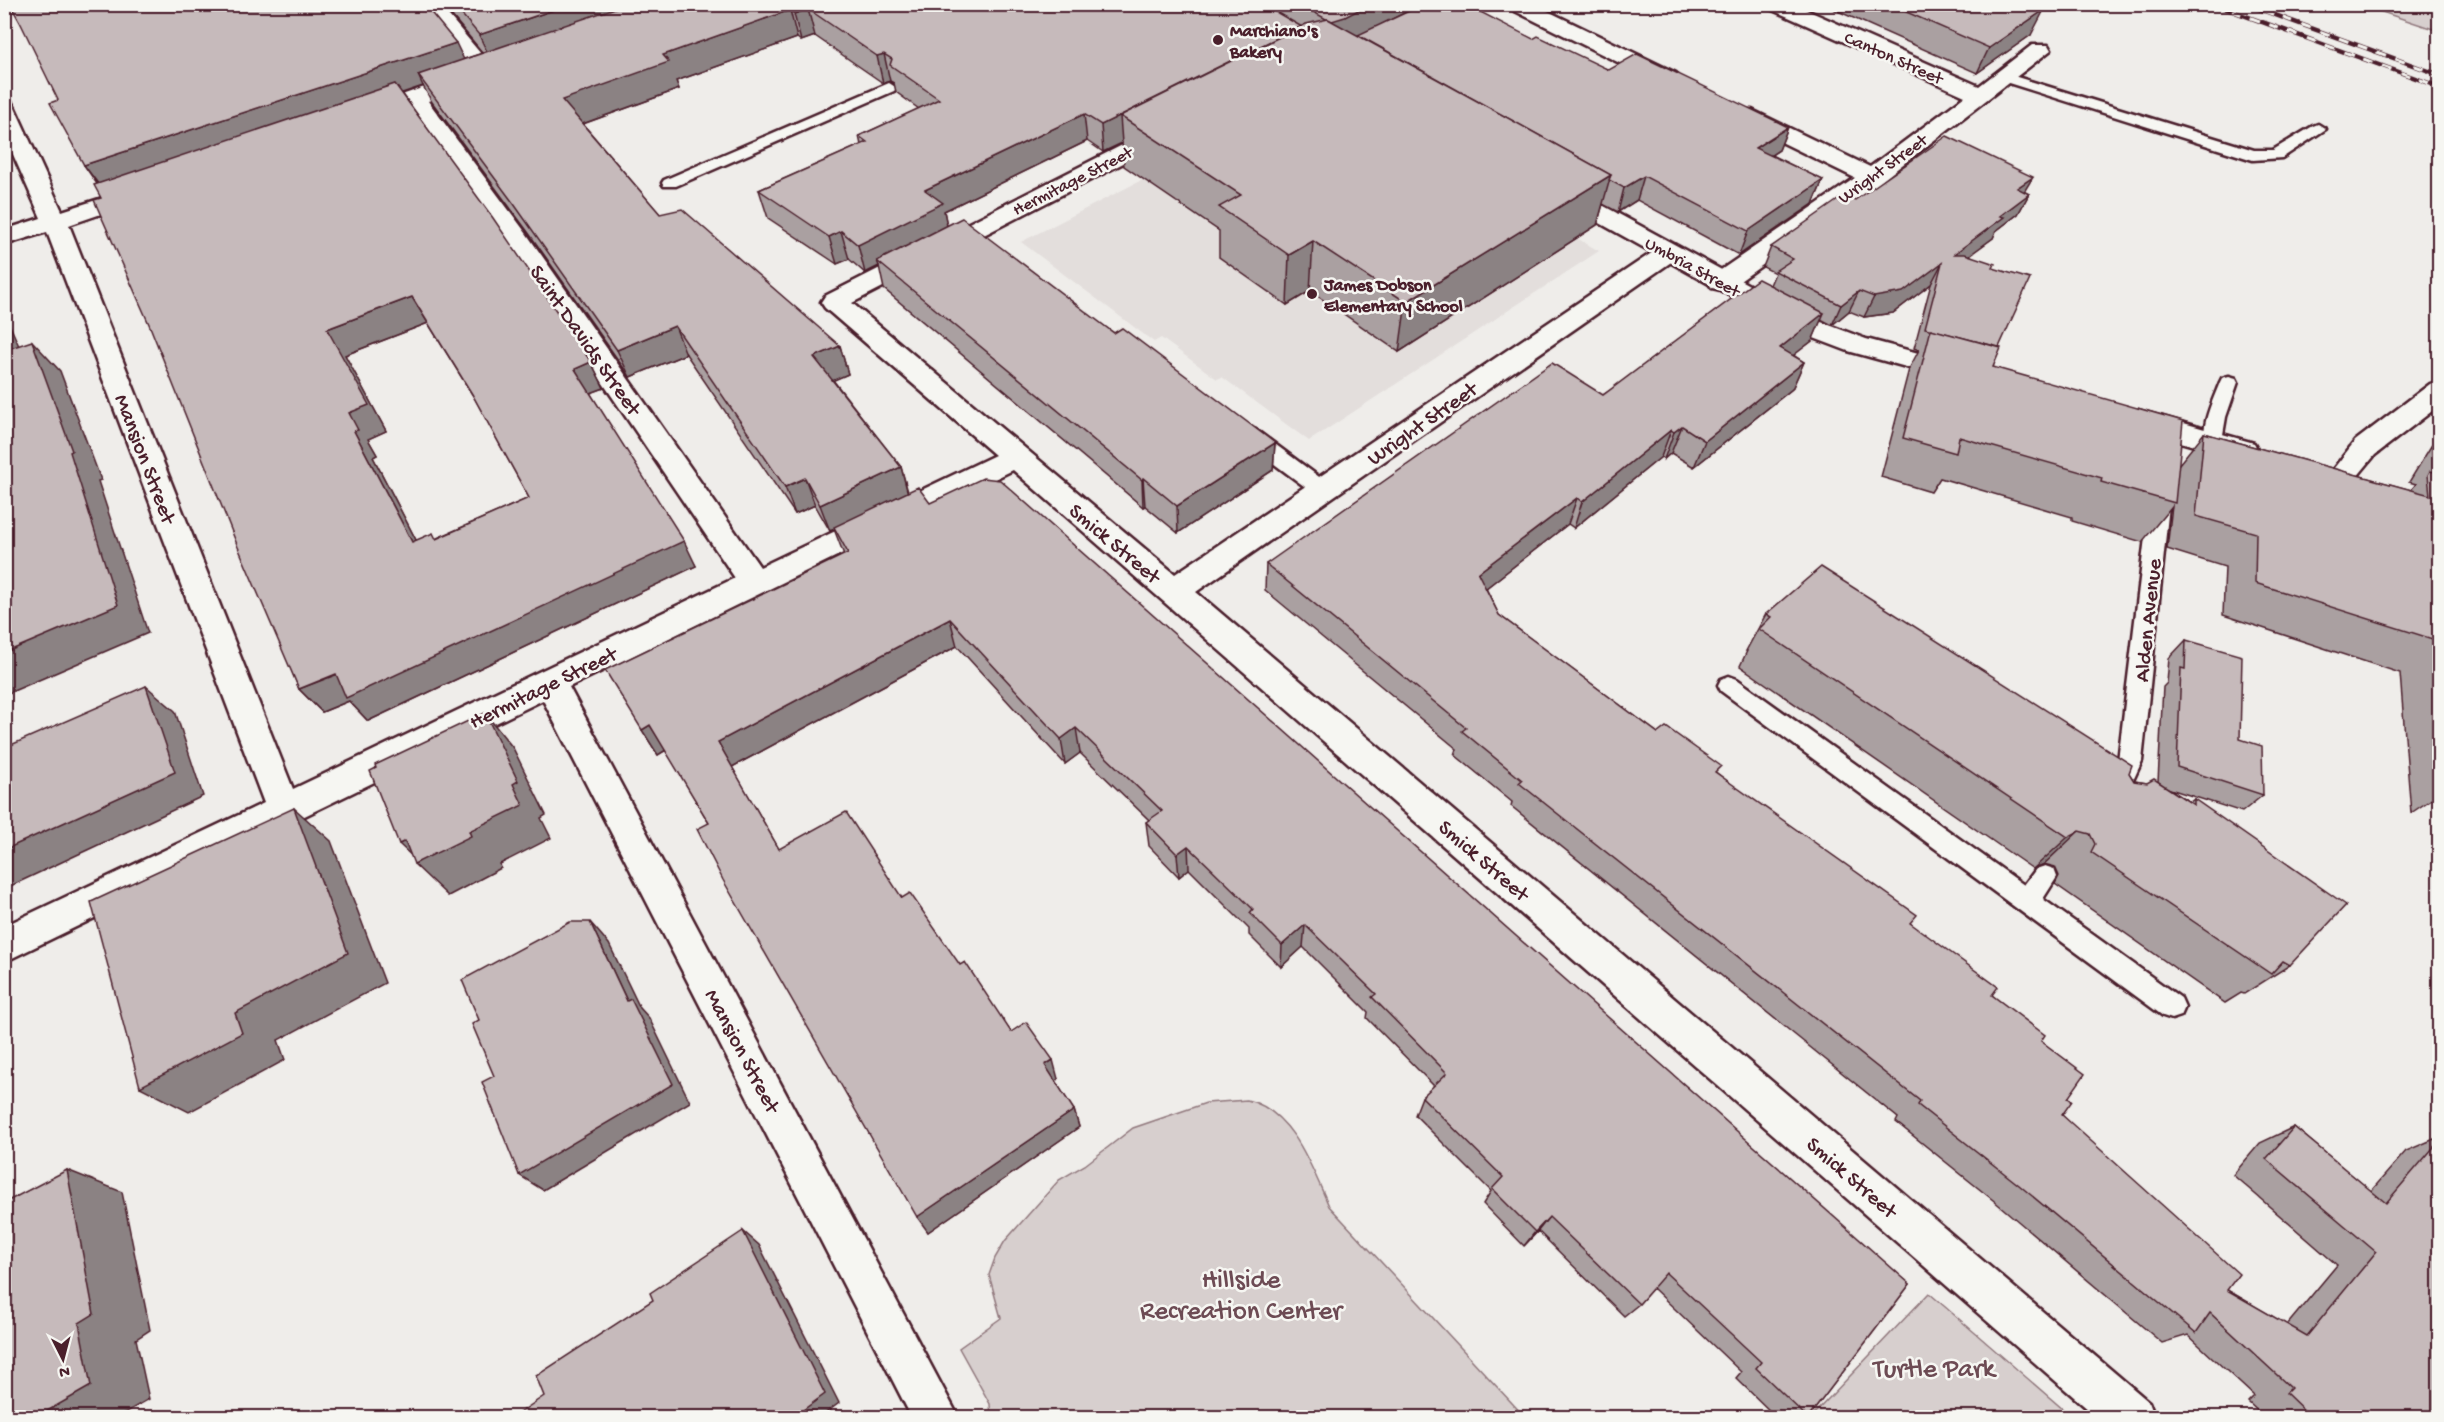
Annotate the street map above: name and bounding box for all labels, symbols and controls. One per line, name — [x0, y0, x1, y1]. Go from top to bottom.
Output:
place label: Marchiano's Bakery — [1229, 22, 1319, 64]
street label: Canton Street — [1840, 28, 1947, 91]
marker: Marchiano's Bakery — [1211, 33, 1225, 47]
street label: Wright Street — [1835, 130, 1933, 209]
street label: Hermitage Street — [1010, 142, 1138, 221]
street label: Umbria Street — [1641, 234, 1744, 304]
street label: Saint Davids Street — [522, 261, 646, 423]
place label: James Dobson Elementary School — [1323, 276, 1463, 318]
marker: James Dobson Elementary School — [1305, 287, 1319, 301]
street label: Wright Street — [1363, 377, 1485, 473]
street label: Mansion Street — [107, 391, 181, 530]
street label: Smick Street — [1062, 499, 1166, 592]
street label: Alden Avenue — [2131, 557, 2169, 683]
street label: Hermitage Street — [466, 642, 624, 737]
street label: Smick Street — [1432, 816, 1535, 910]
street label: Mansion Street — [697, 985, 785, 1120]
street label: Smick Street — [1800, 1133, 1903, 1227]
park label: Hillside Recreation Center — [1140, 1266, 1344, 1329]
north arrow — [33, 1329, 93, 1389]
park label: Turtle Park — [1871, 1355, 1998, 1387]
text: N — [57, 1360, 70, 1380]

